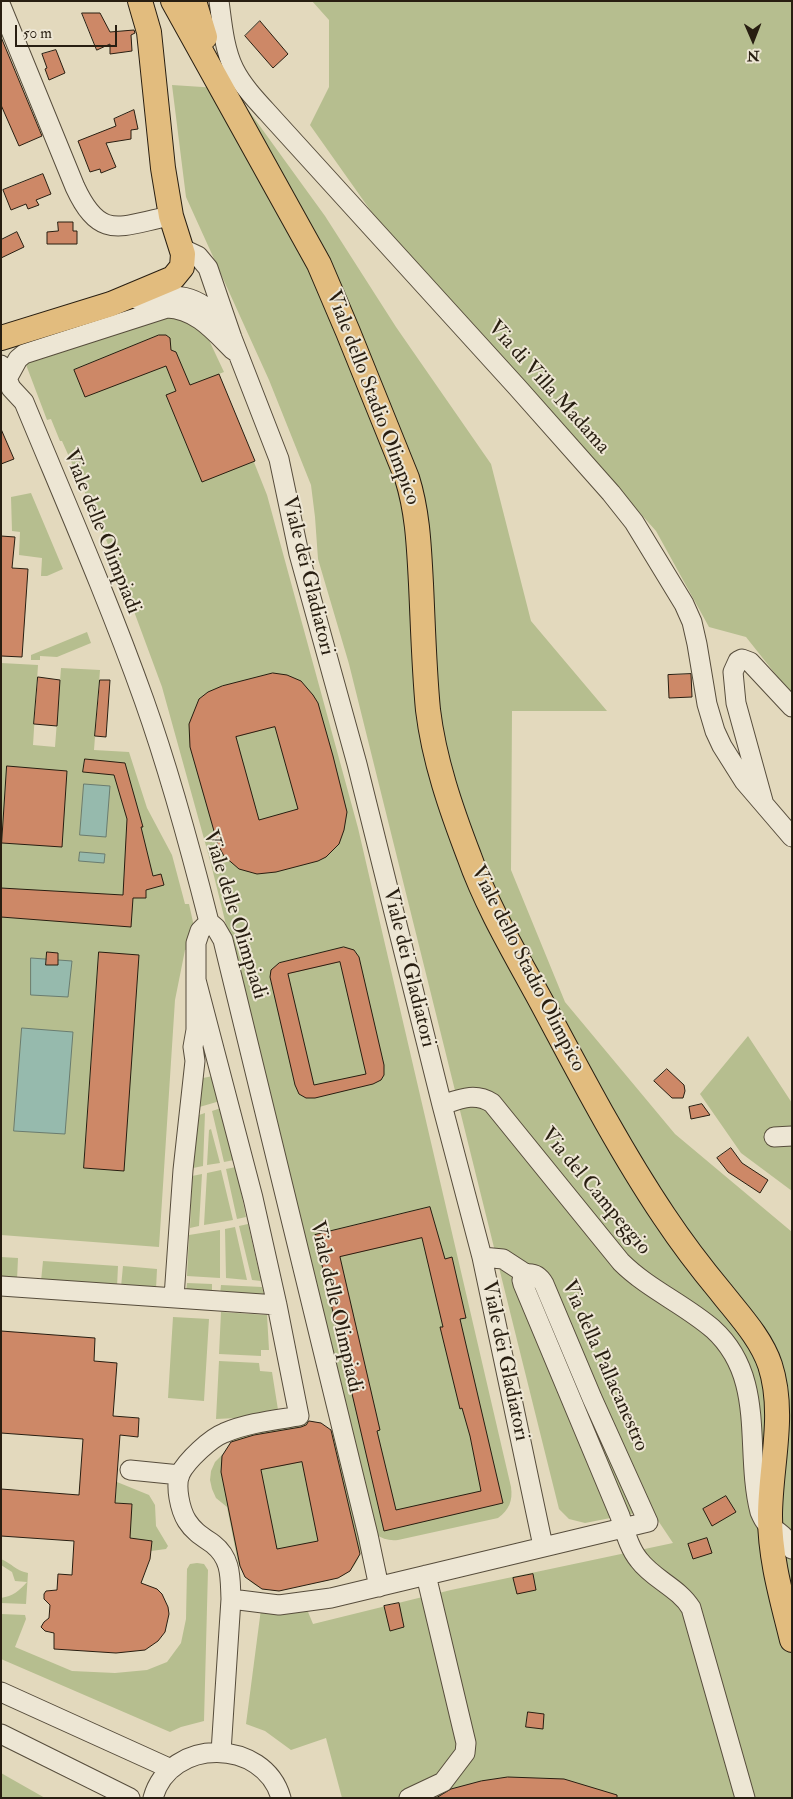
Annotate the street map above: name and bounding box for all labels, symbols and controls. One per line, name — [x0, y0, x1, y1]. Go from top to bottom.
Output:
scale bar — [18, 15, 120, 47]
north arrow — [728, 15, 778, 65]
text: 50 m — [23, 24, 52, 43]
text: N — [747, 47, 760, 64]
street label: Viale dello Stadio Olimpico — [319, 287, 425, 509]
street label: Via di Villa Madama — [482, 316, 614, 460]
street label: Viale delle Olimpiadi — [56, 446, 146, 618]
street label: Viale dei Gladiatori — [275, 494, 339, 658]
street label: Viale delle Olimpiadi — [196, 827, 272, 1003]
street label: Viale dello Stadio Olimpico — [464, 862, 590, 1076]
street label: Viale dei Gladiatori — [376, 886, 440, 1050]
street label: Via del Campeggio — [535, 1123, 655, 1261]
street label: Viale delle Olimpiadi — [303, 1219, 367, 1395]
street label: Via della Pallacanestro — [555, 1276, 653, 1456]
street label: Viale dei Gladiatori — [475, 1279, 533, 1443]

